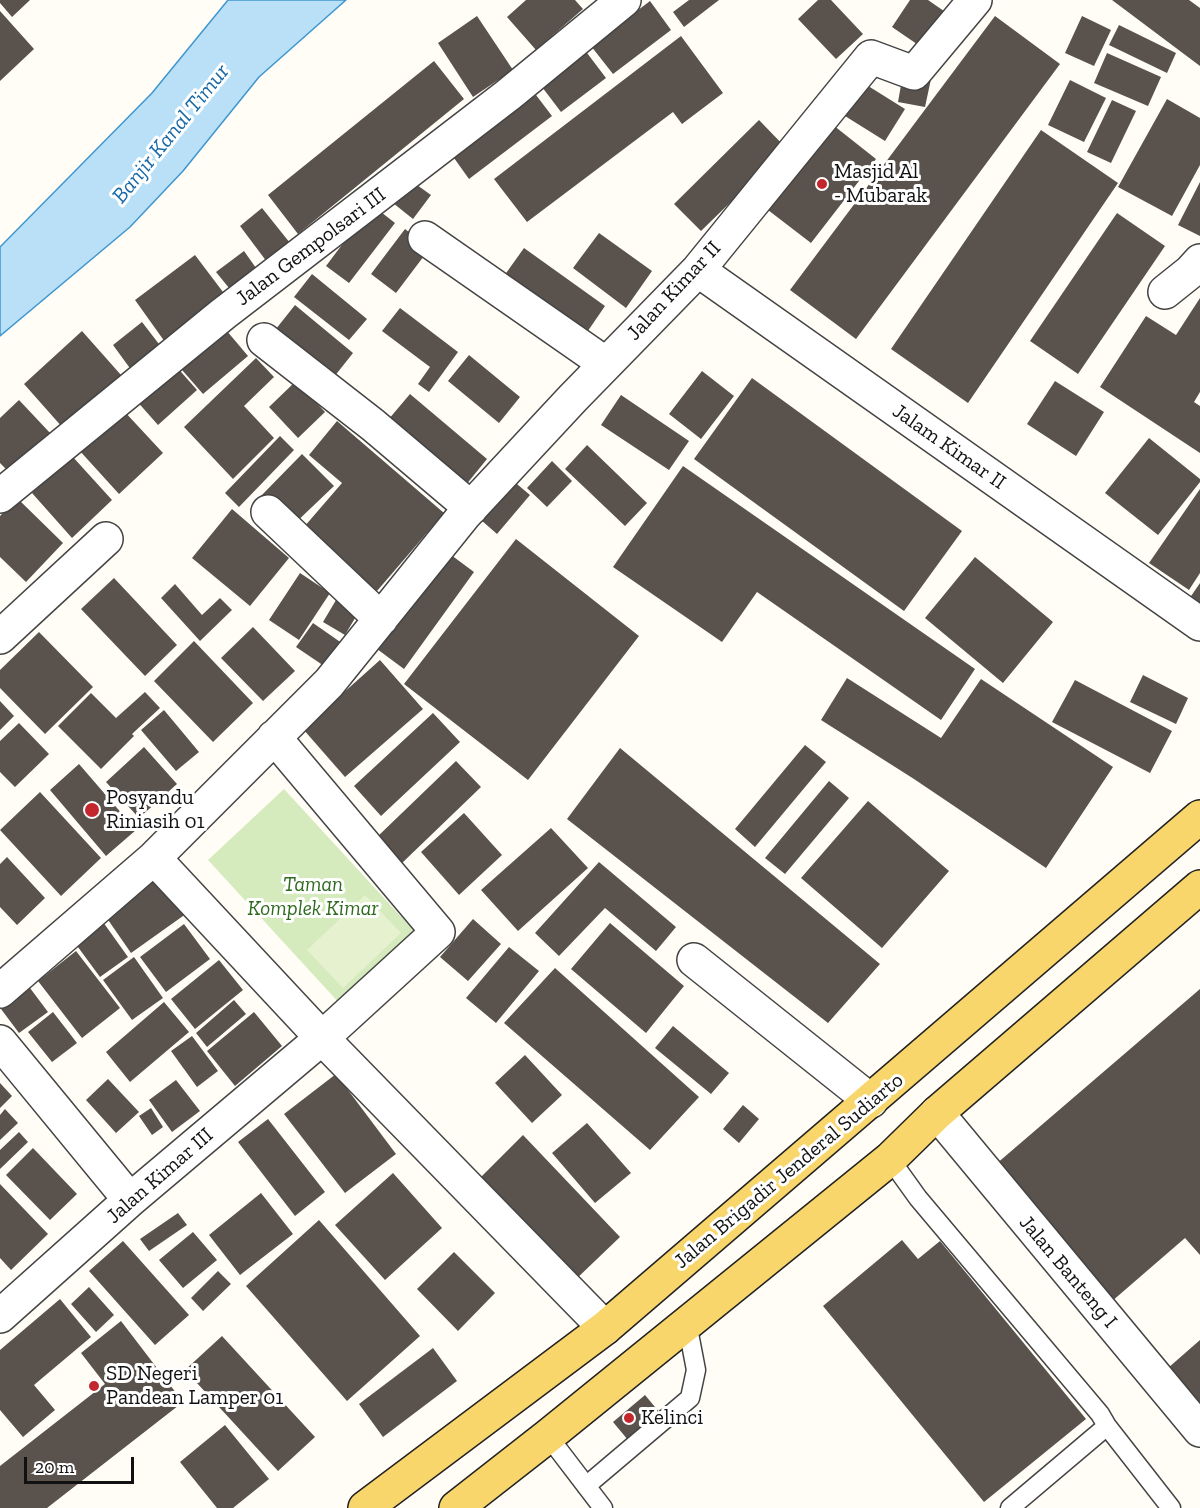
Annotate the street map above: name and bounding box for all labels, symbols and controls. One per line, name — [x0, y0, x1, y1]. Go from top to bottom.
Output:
water label: Banjir Kanal Timur — [107, 59, 235, 209]
place label: Masjid Al - Mubarak — [834, 159, 927, 209]
marker: Masjid Al - Mubarak — [815, 177, 829, 191]
street label: Jalan Gempolsari III — [231, 182, 391, 312]
street label: Jalan Kimar II — [622, 236, 726, 346]
street label: Jalam Kimar II — [888, 399, 1010, 495]
place label: Posyandu Riniasih 01 — [106, 785, 205, 835]
marker: Posyandu Riniasih 01 — [83, 801, 101, 819]
park label: Taman Komplek Kimar — [247, 872, 379, 922]
street label: Jalan Brigadir Jenderal Sudiarto — [669, 1068, 909, 1274]
street label: Jalan Kimar III — [101, 1123, 219, 1229]
street label: Jalan Banteng I — [1014, 1211, 1122, 1333]
place label: SD Negeri Pandean Lamper 01 — [106, 1361, 283, 1411]
marker: SD Negeri Pandean Lamper 01 — [87, 1379, 101, 1393]
place label: Kelinci — [641, 1405, 703, 1431]
marker: Kelinci — [622, 1411, 636, 1425]
scale bar — [27, 1445, 136, 1483]
text: 20 m — [35, 1456, 74, 1478]

